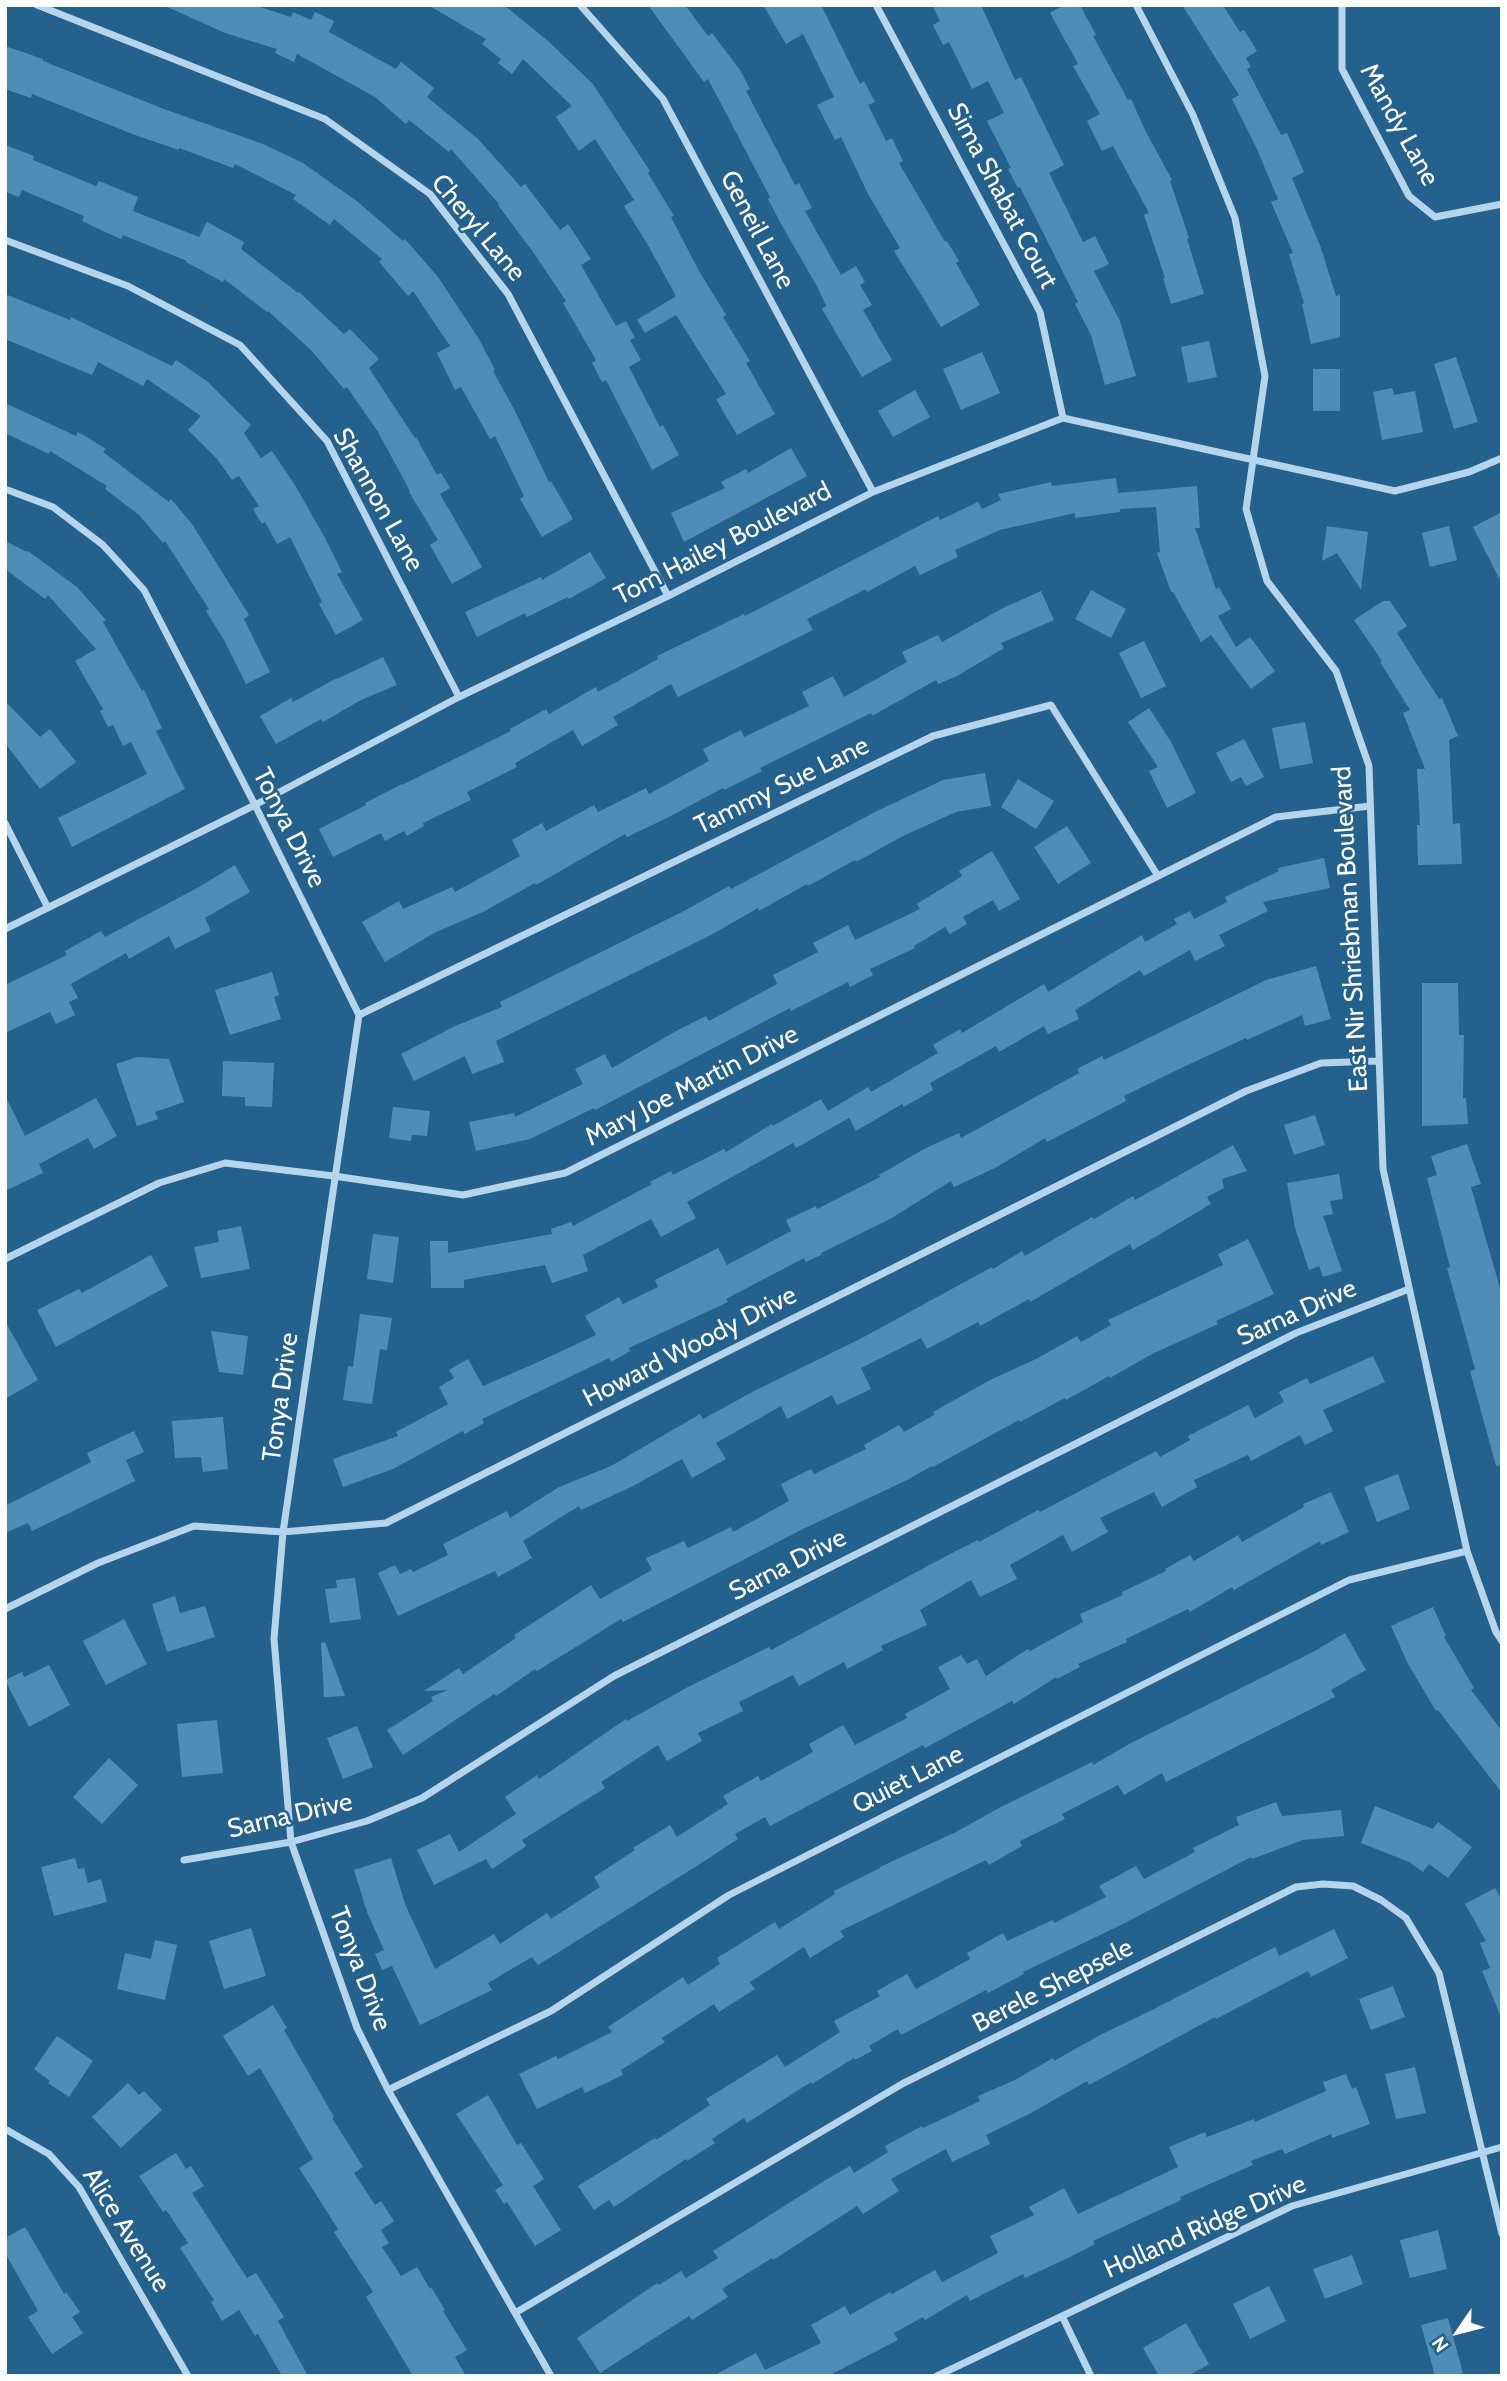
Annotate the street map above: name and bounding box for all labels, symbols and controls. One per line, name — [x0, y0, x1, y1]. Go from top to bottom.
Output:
street label: Mandy Lane — [1353, 59, 1445, 191]
street label: Sima Shabat Court — [940, 98, 1064, 294]
street label: Geneil Lane — [713, 166, 801, 294]
street label: Cheryl Lane — [424, 168, 532, 288]
street label: Shannon Lane — [326, 423, 430, 577]
street label: Tom Hailey Boulevard — [609, 476, 837, 612]
street label: Tammy Sue Lane — [690, 730, 874, 842]
street label: Tonya Drive — [246, 763, 332, 893]
street label: East Nir Shriebman Boulevard — [1327, 765, 1375, 1093]
street label: Mary Joe Martin Drive — [580, 1019, 804, 1153]
street label: Sarna Drive — [1233, 1273, 1361, 1353]
street label: Howard Woody Drive — [578, 1280, 802, 1414]
street label: Tonya Drive — [257, 1331, 305, 1463]
street label: Sarna Drive — [724, 1522, 852, 1608]
street label: Quiet Lane — [847, 1739, 969, 1821]
street label: Sarna Drive — [225, 1787, 355, 1845]
street label: Tonya Drive — [322, 1903, 398, 2035]
street label: Berele Shepsele — [968, 1932, 1138, 2040]
street label: Alice Avenue — [75, 2162, 177, 2298]
street label: Holland Ridge Drive — [1099, 2168, 1311, 2286]
north arrow — [1423, 2297, 1493, 2367]
text: N — [1427, 2332, 1454, 2356]

